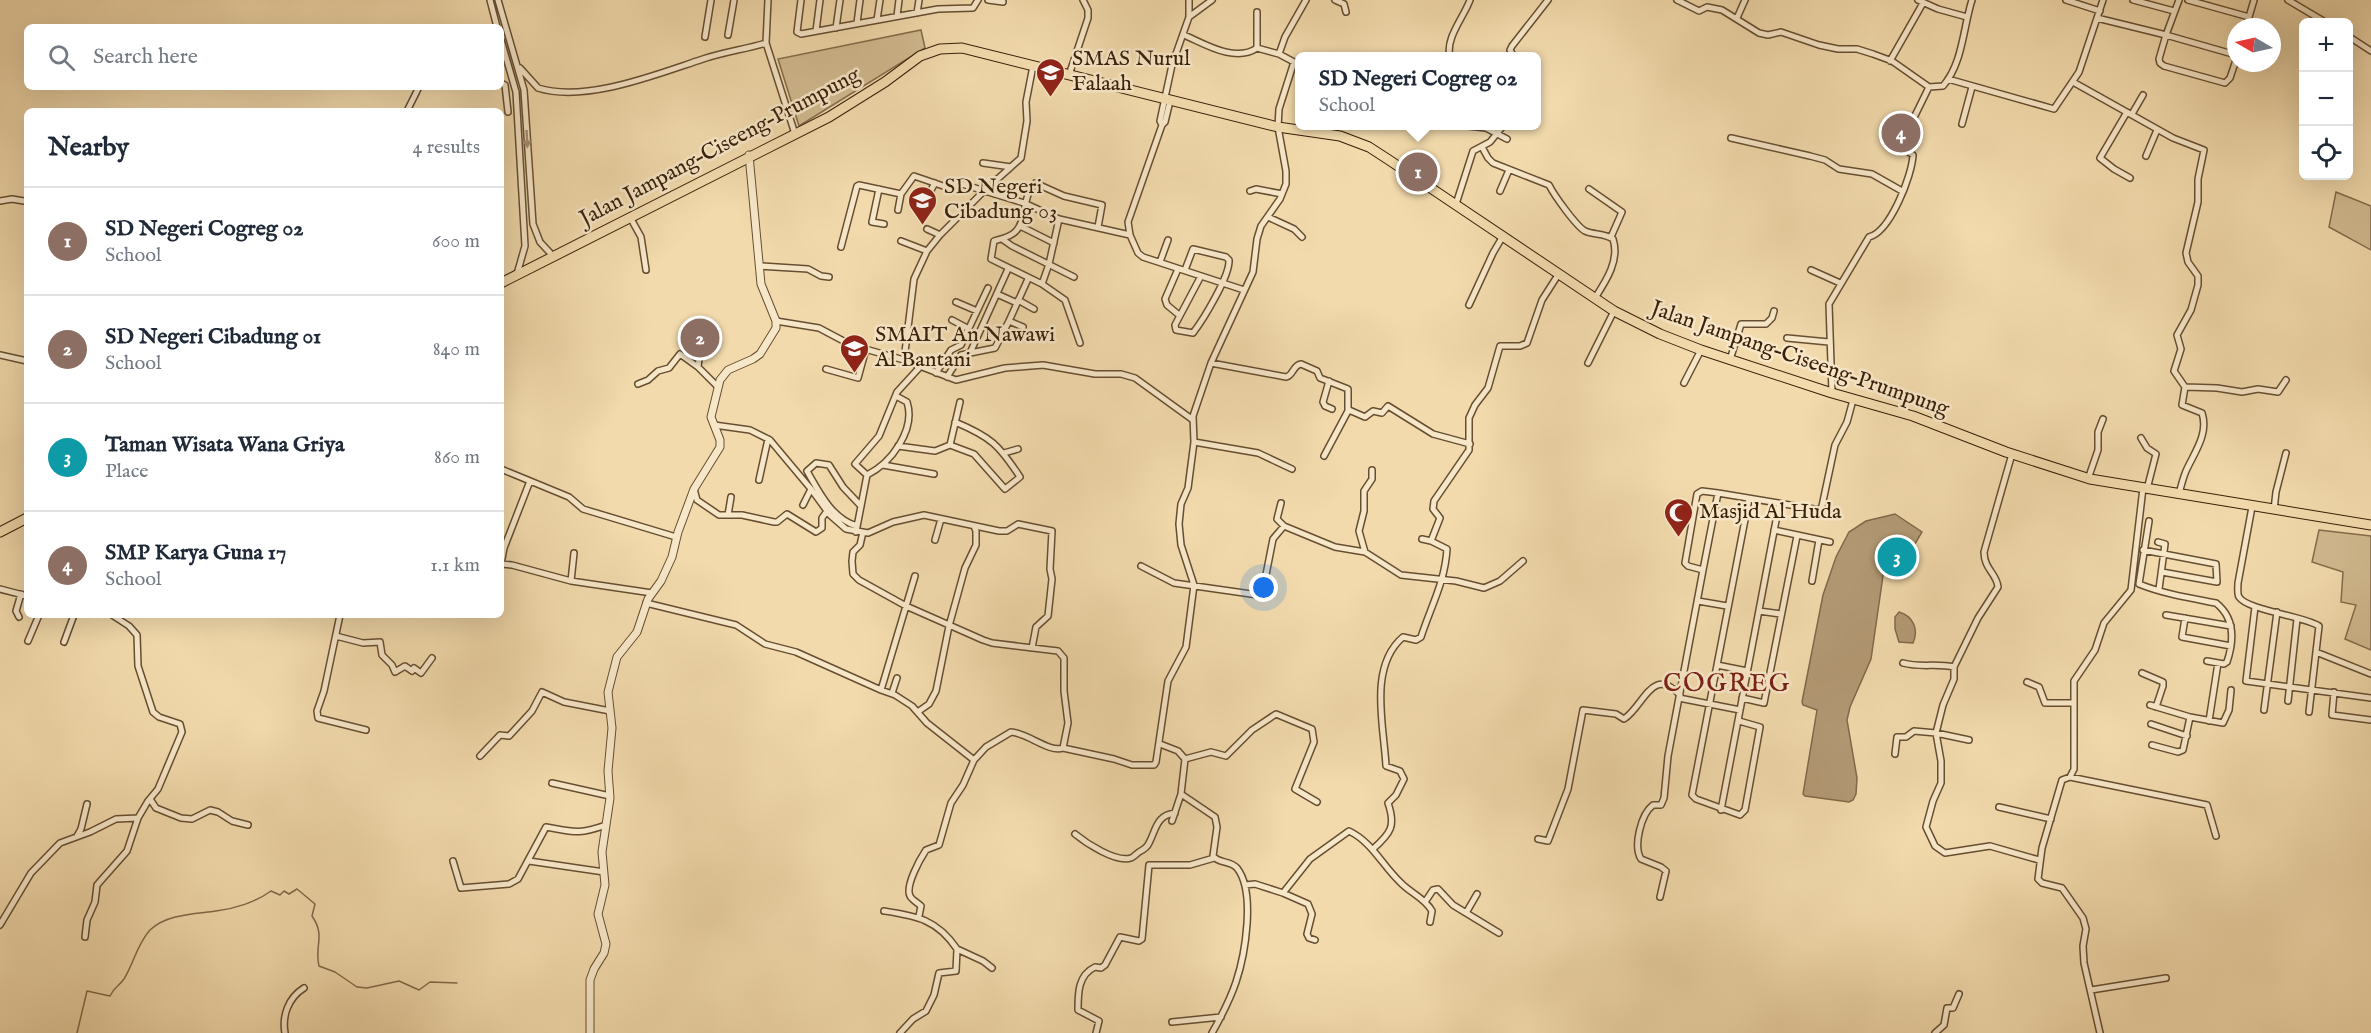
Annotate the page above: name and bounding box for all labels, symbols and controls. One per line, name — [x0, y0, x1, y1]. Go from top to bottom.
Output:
north arrow — [2227, 18, 2281, 72]
map controls — [2299, 18, 2353, 180]
button: + — [2299, 18, 2353, 72]
search box — [24, 24, 504, 90]
icon: search — [45, 41, 78, 74]
text: Search here — [93, 43, 198, 71]
place label: SMAS Nurul Falaah — [1072, 45, 1190, 98]
popup — [1295, 52, 1541, 130]
school or university icon: SMAS Nurul Falaah — [1035, 56, 1067, 98]
street label: Jalan Jampang–Ciseeng–Prumpung — [572, 60, 866, 234]
text: SD Negeri Cogreg 02 — [1319, 65, 1517, 93]
button: − — [2299, 72, 2353, 126]
text: School — [1319, 93, 1375, 118]
pin: 4 — [1882, 110, 1920, 156]
button: locate — [2299, 126, 2353, 180]
one-way arrow — [523, 129, 532, 148]
text: Nearby — [48, 131, 129, 164]
text: 4 results — [413, 135, 480, 160]
pin: 1 — [1398, 150, 1438, 195]
place label: SD Negeri Cibadung 03 — [944, 173, 1057, 226]
school or university icon: SD Negeri Cibadung 03 — [907, 184, 939, 226]
text: SD Negeri Cogreg 02 — [105, 215, 304, 243]
text: 1 — [64, 229, 71, 254]
text: 600 m — [432, 229, 480, 254]
text: School — [105, 243, 161, 268]
street label: Jalan Jampang–Ciseeng–Prumpung — [1644, 294, 1954, 424]
pin: 2 — [680, 316, 720, 360]
place label: SMAIT An Nawawi Al Bantani — [874, 321, 1055, 374]
text: SD Negeri Cibadung 01 — [105, 323, 321, 351]
school or university icon: SMAIT An Nawawi Al Bantani — [838, 332, 870, 374]
text: 2 — [63, 337, 72, 362]
text: 840 m — [433, 337, 480, 362]
text: School — [105, 351, 161, 376]
text: Taman Wisata Wana Griya — [105, 431, 345, 459]
text: 3 — [64, 445, 71, 470]
text: 860 m — [434, 445, 480, 470]
text: Place — [105, 459, 148, 484]
mosque icon: Masjid Al Huda — [1662, 496, 1694, 538]
place label: Masjid Al Huda — [1699, 498, 1842, 526]
pin: 3 — [1878, 534, 1916, 580]
text: SMP Karya Guna 17 — [105, 539, 286, 567]
text: 4 — [63, 553, 72, 578]
text: 1.1 km — [430, 553, 480, 578]
text: School — [105, 567, 161, 592]
your location — [1249, 573, 1278, 602]
district label: COGREG — [1663, 667, 1791, 700]

